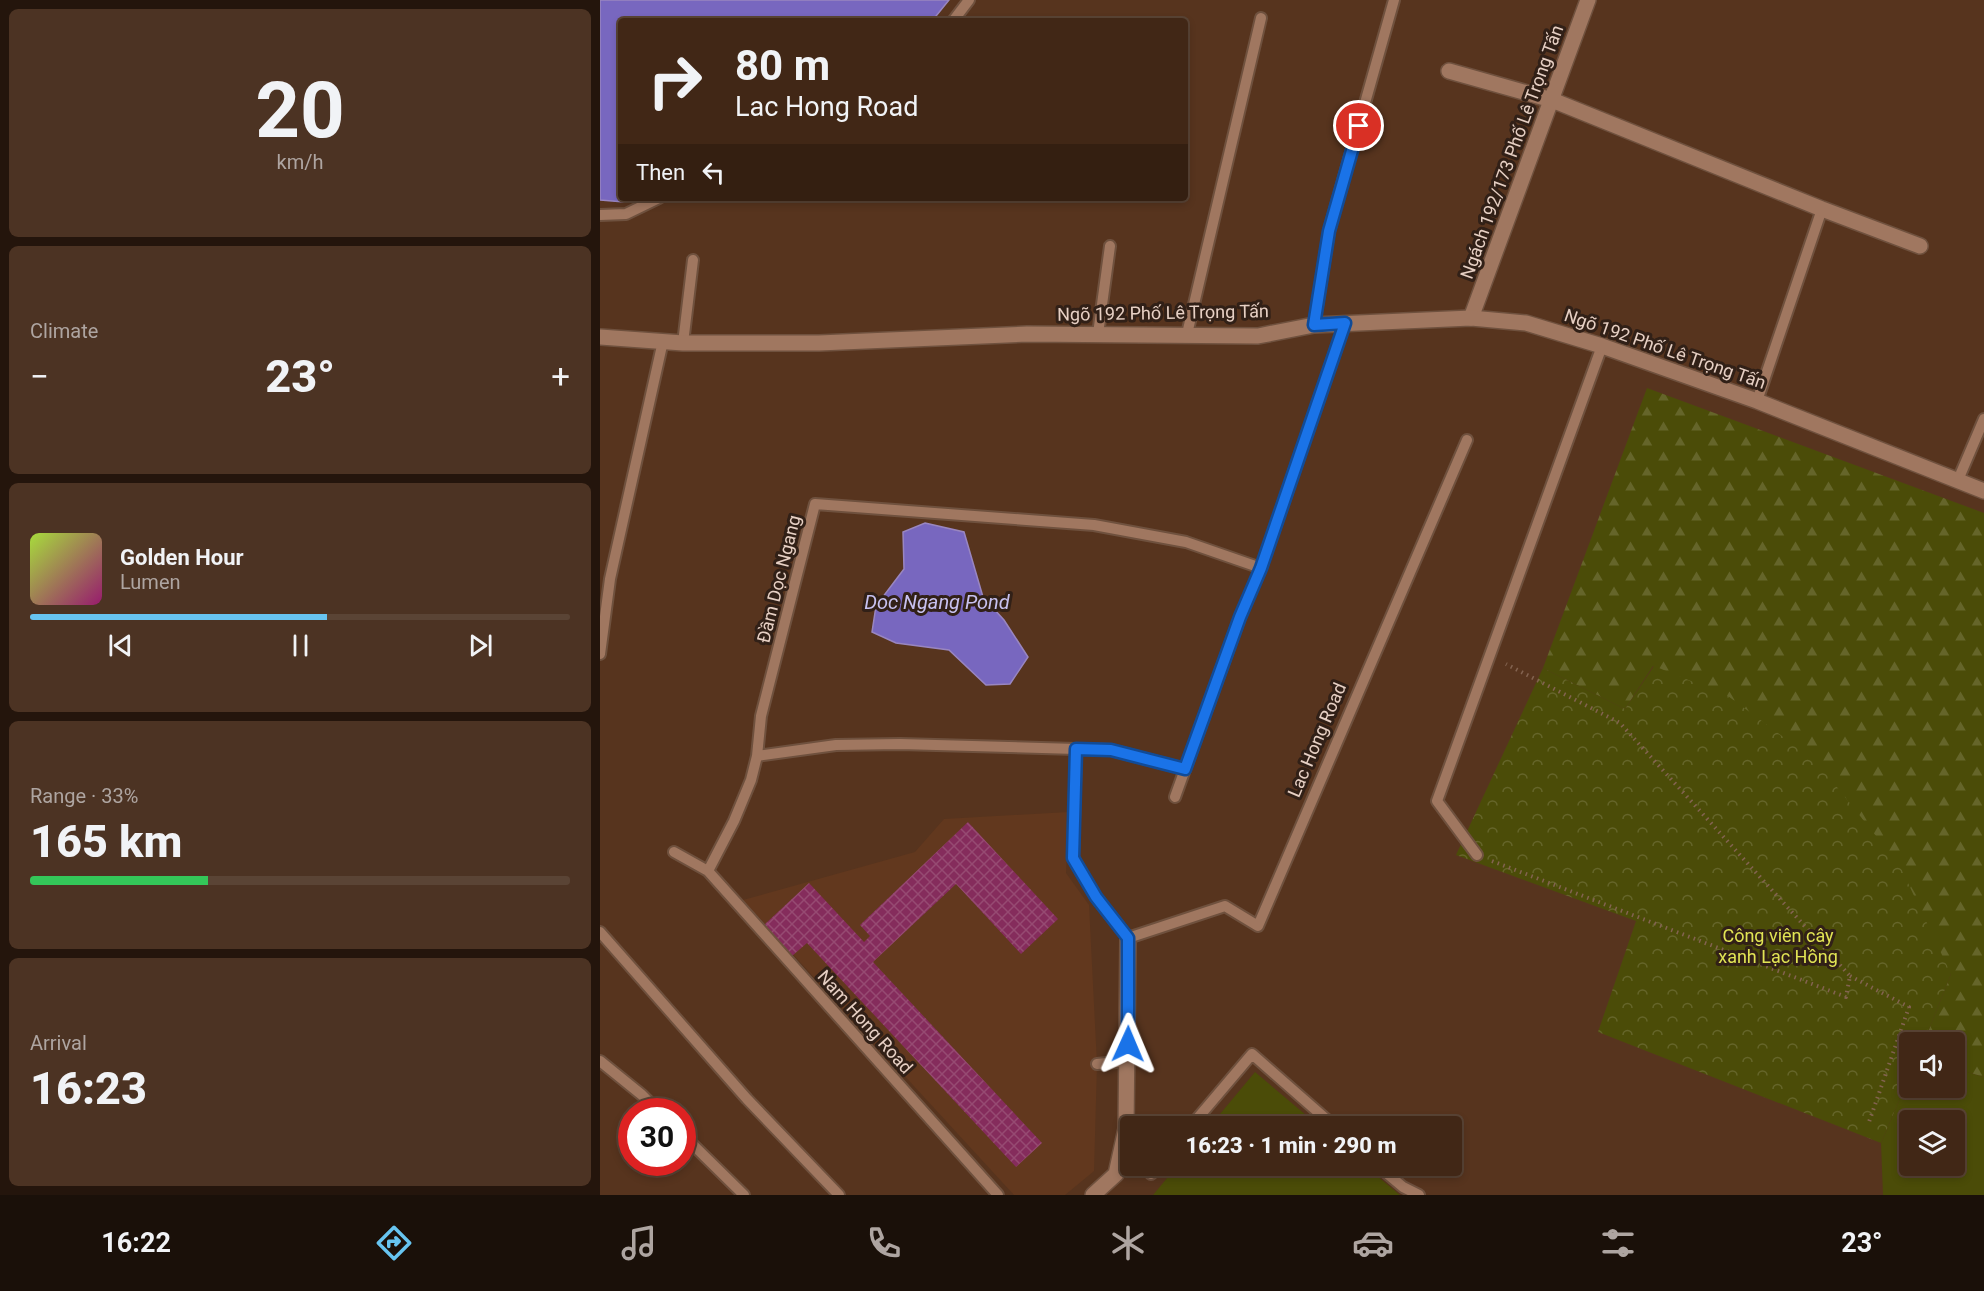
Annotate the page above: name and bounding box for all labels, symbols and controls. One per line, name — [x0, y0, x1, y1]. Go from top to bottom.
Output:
street label: Ngách 192/173 Phố Lê Trọng Tấn — [1456, 22, 1567, 282]
text: 80 m — [735, 41, 830, 90]
icon: right — [636, 42, 714, 120]
text: 20 — [255, 65, 345, 156]
text: Lac Hong Road — [735, 91, 918, 123]
pin — [1333, 100, 1384, 151]
icon: arrive — [1342, 109, 1375, 142]
text: km/h — [277, 150, 323, 174]
icon: left — [697, 156, 730, 189]
text: Then — [636, 160, 685, 185]
street label: Ngõ 192 Phố Lê Trọng Tấn — [1057, 300, 1269, 325]
street label: Ngõ 192 Phố Lê Trọng Tấn — [1562, 304, 1769, 393]
text: Climate — [30, 319, 98, 343]
text: 23° — [265, 350, 335, 403]
text: − — [30, 357, 49, 396]
text: + — [551, 357, 570, 396]
street label: Đầm Dọc Ngang — [752, 513, 805, 645]
text: Golden Hour — [120, 545, 244, 570]
text: Lumen — [120, 570, 181, 594]
water label: Doc Ngang Pond — [864, 590, 1011, 614]
icon: previous — [104, 629, 137, 662]
icon: pause — [284, 629, 317, 662]
icon: next — [464, 629, 497, 662]
street label: Lac Hong Road — [1283, 679, 1350, 800]
text: Range · 33% — [30, 784, 138, 808]
text: 165 km — [30, 815, 182, 868]
park label: Công viên cây xanh Lạc Hồng — [1718, 925, 1838, 967]
street label: Nam Hong Road — [813, 966, 917, 1078]
position arrow — [1096, 1012, 1160, 1076]
text: Arrival — [30, 1031, 87, 1055]
map controls — [1899, 1032, 1965, 1176]
button: sound — [1899, 1032, 1965, 1098]
text: 16:23 — [30, 1062, 147, 1115]
speed limit sign: 30 — [618, 1098, 696, 1176]
button: layers — [1899, 1110, 1965, 1176]
text: 16:23 · 1 min · 290 m — [1186, 1133, 1396, 1158]
icon: directions — [373, 1222, 415, 1264]
icon: music — [618, 1222, 660, 1264]
icon: phone — [863, 1222, 905, 1264]
icon: climate — [1107, 1222, 1149, 1264]
icon: car — [1352, 1222, 1394, 1264]
icon: filters — [1597, 1222, 1639, 1264]
text: 16:22 — [101, 1227, 171, 1259]
text: 23° — [1841, 1227, 1883, 1259]

